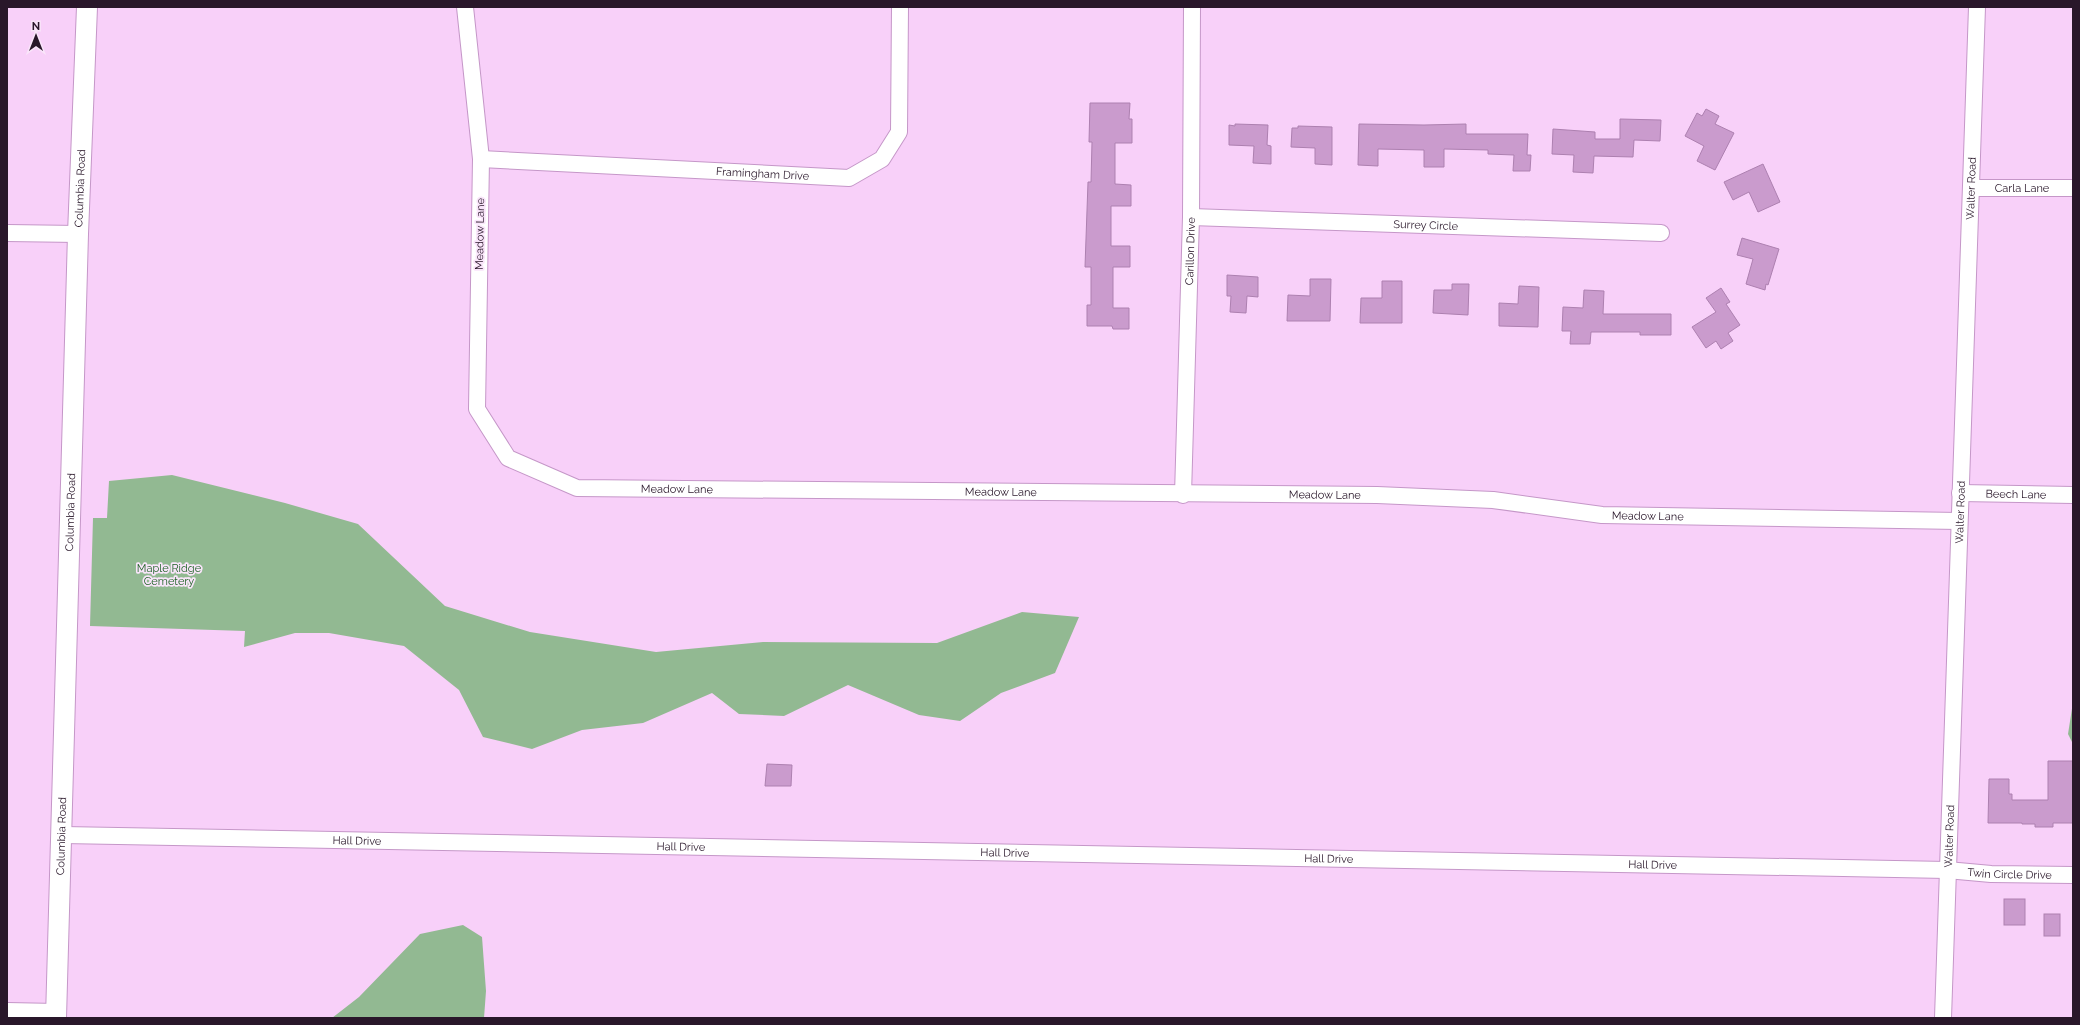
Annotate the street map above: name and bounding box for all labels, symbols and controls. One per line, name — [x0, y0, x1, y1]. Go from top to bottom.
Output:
north arrow — [16, 16, 56, 56]
text: N — [32, 20, 40, 33]
street label: Columbia Road — [72, 149, 88, 228]
street label: Walter Road — [1963, 157, 1978, 220]
street label: Framingham Drive — [716, 165, 810, 182]
street label: Carla Lane — [1995, 182, 2050, 195]
street label: Meadow Lane — [473, 197, 487, 270]
street label: Carillon Drive — [1183, 216, 1198, 285]
street label: Surrey Circle — [1393, 217, 1459, 233]
street label: Columbia Road — [63, 473, 78, 551]
street label: Walter Road — [1952, 481, 1968, 544]
street label: Meadow Lane — [641, 482, 713, 496]
street label: Meadow Lane — [965, 485, 1037, 499]
street label: Beech Lane — [1985, 487, 2047, 501]
street label: Meadow Lane — [1289, 488, 1361, 501]
street label: Meadow Lane — [1612, 509, 1684, 523]
park label: Maple Ridge Cemetery — [137, 562, 202, 588]
street label: Columbia Road — [54, 797, 69, 875]
street label: Walter Road — [1942, 804, 1957, 868]
street label: Hall Drive — [332, 834, 382, 847]
street label: Hall Drive — [656, 840, 706, 853]
street label: Hall Drive — [980, 846, 1030, 859]
street label: Hall Drive — [1304, 852, 1354, 865]
street label: Hall Drive — [1628, 858, 1678, 871]
street label: Twin Circle Drive — [1967, 865, 2052, 881]

